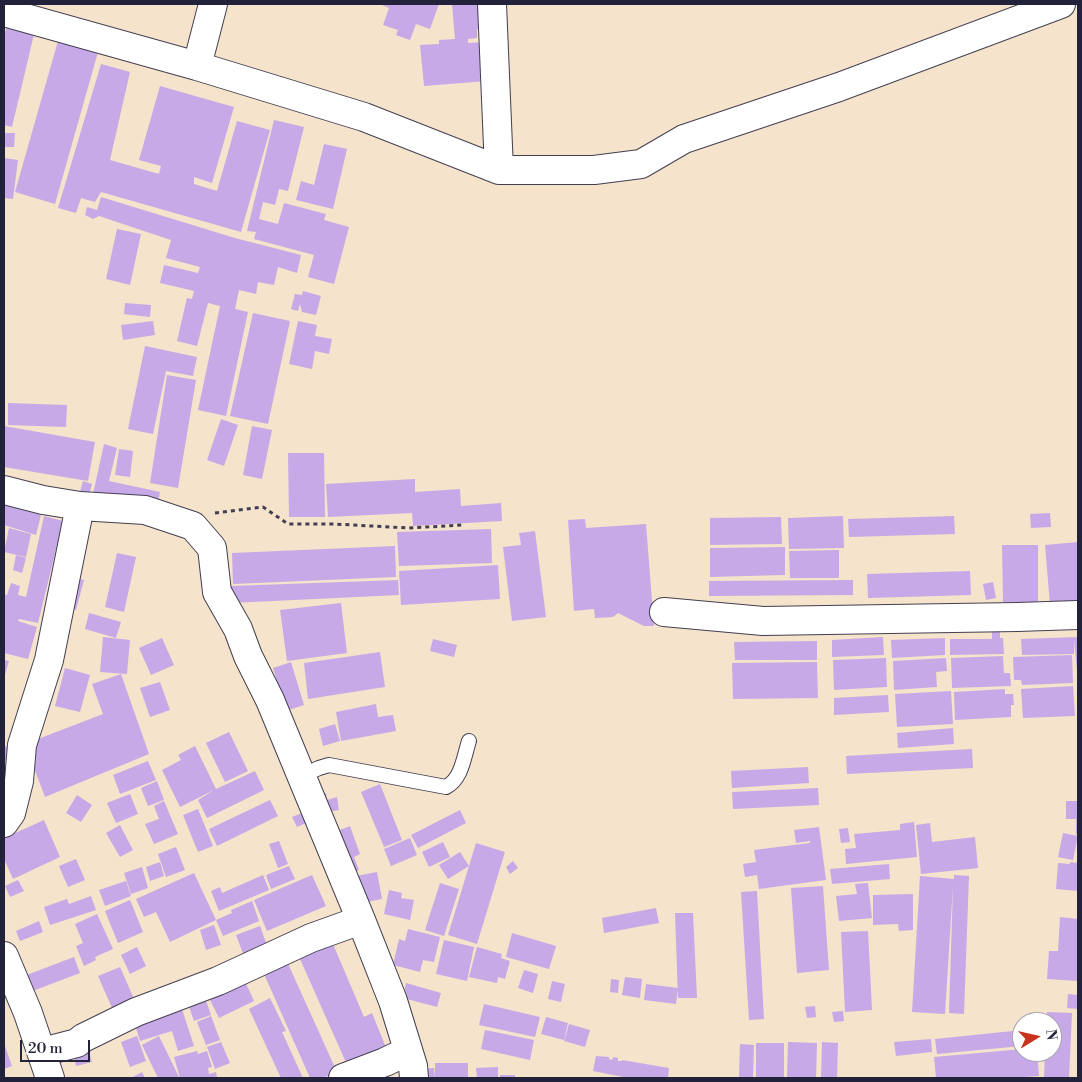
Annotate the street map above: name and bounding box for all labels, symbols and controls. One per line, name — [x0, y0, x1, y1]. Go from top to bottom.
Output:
north arrow — [1012, 1012, 1062, 1062]
text: N — [1041, 1028, 1061, 1042]
scale bar — [22, 1030, 92, 1062]
text: 20 m — [28, 1039, 63, 1058]

